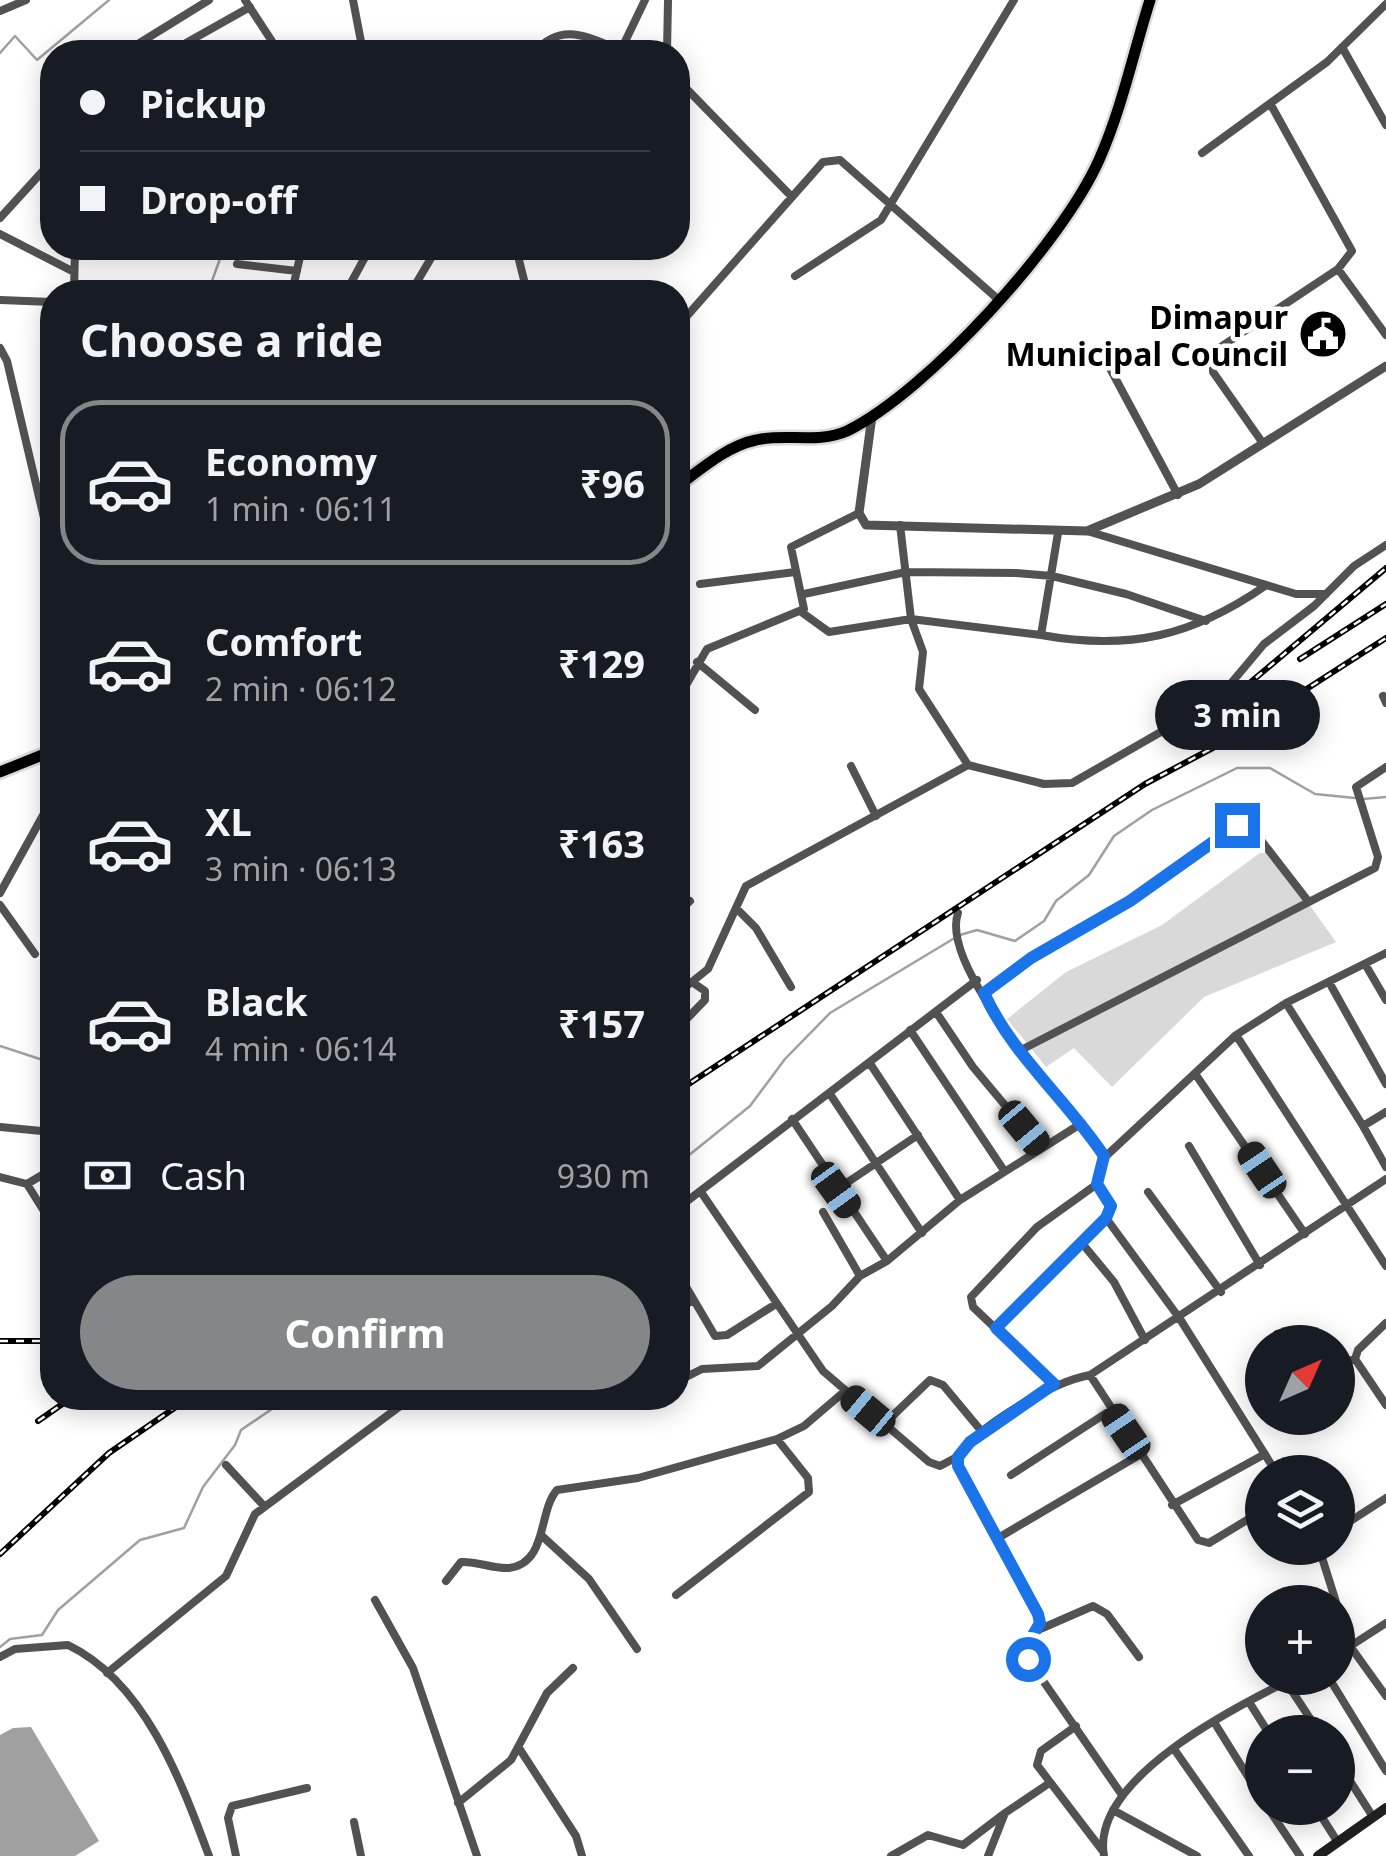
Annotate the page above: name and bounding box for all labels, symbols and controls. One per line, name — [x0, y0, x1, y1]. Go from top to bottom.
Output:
text: Pickup — [140, 77, 267, 129]
text: Drop-off — [140, 173, 297, 225]
place label: Dimapur Municipal Council — [1006, 295, 1288, 375]
public building icon: Dimapur Municipal Council — [1297, 308, 1349, 360]
text: Choose a ride — [80, 309, 383, 370]
text: Economy — [205, 435, 377, 487]
icon: car — [85, 438, 175, 528]
text: ₹96 — [580, 457, 645, 509]
text: 1 min · 06:11 — [205, 487, 397, 530]
text: Comfort — [205, 615, 362, 667]
icon: car — [85, 618, 175, 708]
text: ₹129 — [558, 637, 645, 689]
text: 2 min · 06:12 — [205, 667, 397, 710]
callout: 3 min — [1154, 680, 1320, 750]
text: 3 min — [1193, 693, 1282, 736]
text: XL — [205, 795, 252, 847]
icon: car — [85, 798, 175, 888]
route end — [1215, 803, 1260, 848]
text: ₹163 — [558, 817, 645, 869]
text: 3 min · 06:13 — [205, 847, 397, 890]
text: Black — [205, 975, 308, 1027]
icon: car — [85, 978, 175, 1068]
text: ₹157 — [558, 997, 645, 1049]
text: 4 min · 06:14 — [205, 1027, 397, 1070]
car — [993, 1095, 1055, 1161]
car — [1233, 1137, 1291, 1203]
icon: cash — [80, 1148, 135, 1203]
text: Cash — [160, 1149, 247, 1201]
text: 930 m — [557, 1154, 650, 1197]
car — [806, 1157, 866, 1223]
button: Confirm — [80, 1275, 650, 1390]
north arrow — [1245, 1325, 1355, 1435]
map controls — [1245, 1325, 1355, 1825]
car — [835, 1380, 901, 1442]
car — [1097, 1399, 1155, 1465]
button: layers — [1245, 1455, 1355, 1565]
button: + — [1245, 1585, 1355, 1695]
route start — [1006, 1637, 1051, 1682]
button: − — [1245, 1715, 1355, 1825]

